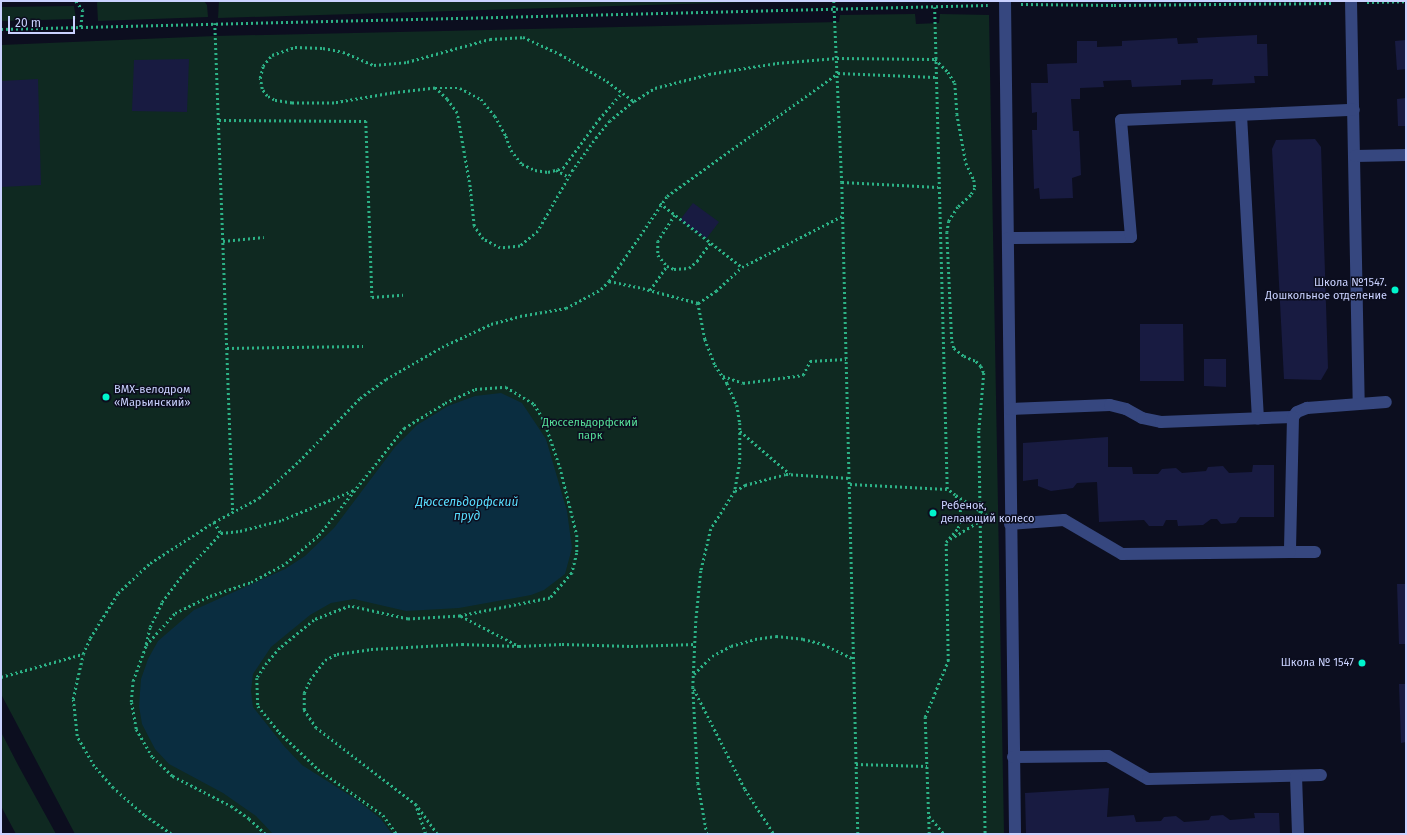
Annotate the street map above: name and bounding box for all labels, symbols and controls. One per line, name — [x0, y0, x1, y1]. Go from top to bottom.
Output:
scale bar — [10, 8, 77, 34]
text: 20 m — [15, 16, 41, 30]
place label: Школа №1547. Дошкольное отделение — [1265, 277, 1387, 303]
marker: Школа №1547. Дошкольное отделение — [1390, 285, 1400, 295]
place label: BMX-велодром «Марьинский» — [114, 384, 191, 410]
marker: BMX-велодром «Марьинский» — [101, 392, 111, 402]
park label: Дюссельдорфский парк — [542, 417, 638, 443]
water label: Дюссельдорфский пруд — [416, 496, 518, 524]
place label: Ребенок, делающий колесо — [941, 500, 1035, 526]
marker: Ребенок, делающий колесо — [928, 508, 938, 518]
place label: Школа № 1547 — [1281, 656, 1354, 670]
marker: Школа № 1547 — [1357, 658, 1367, 668]

